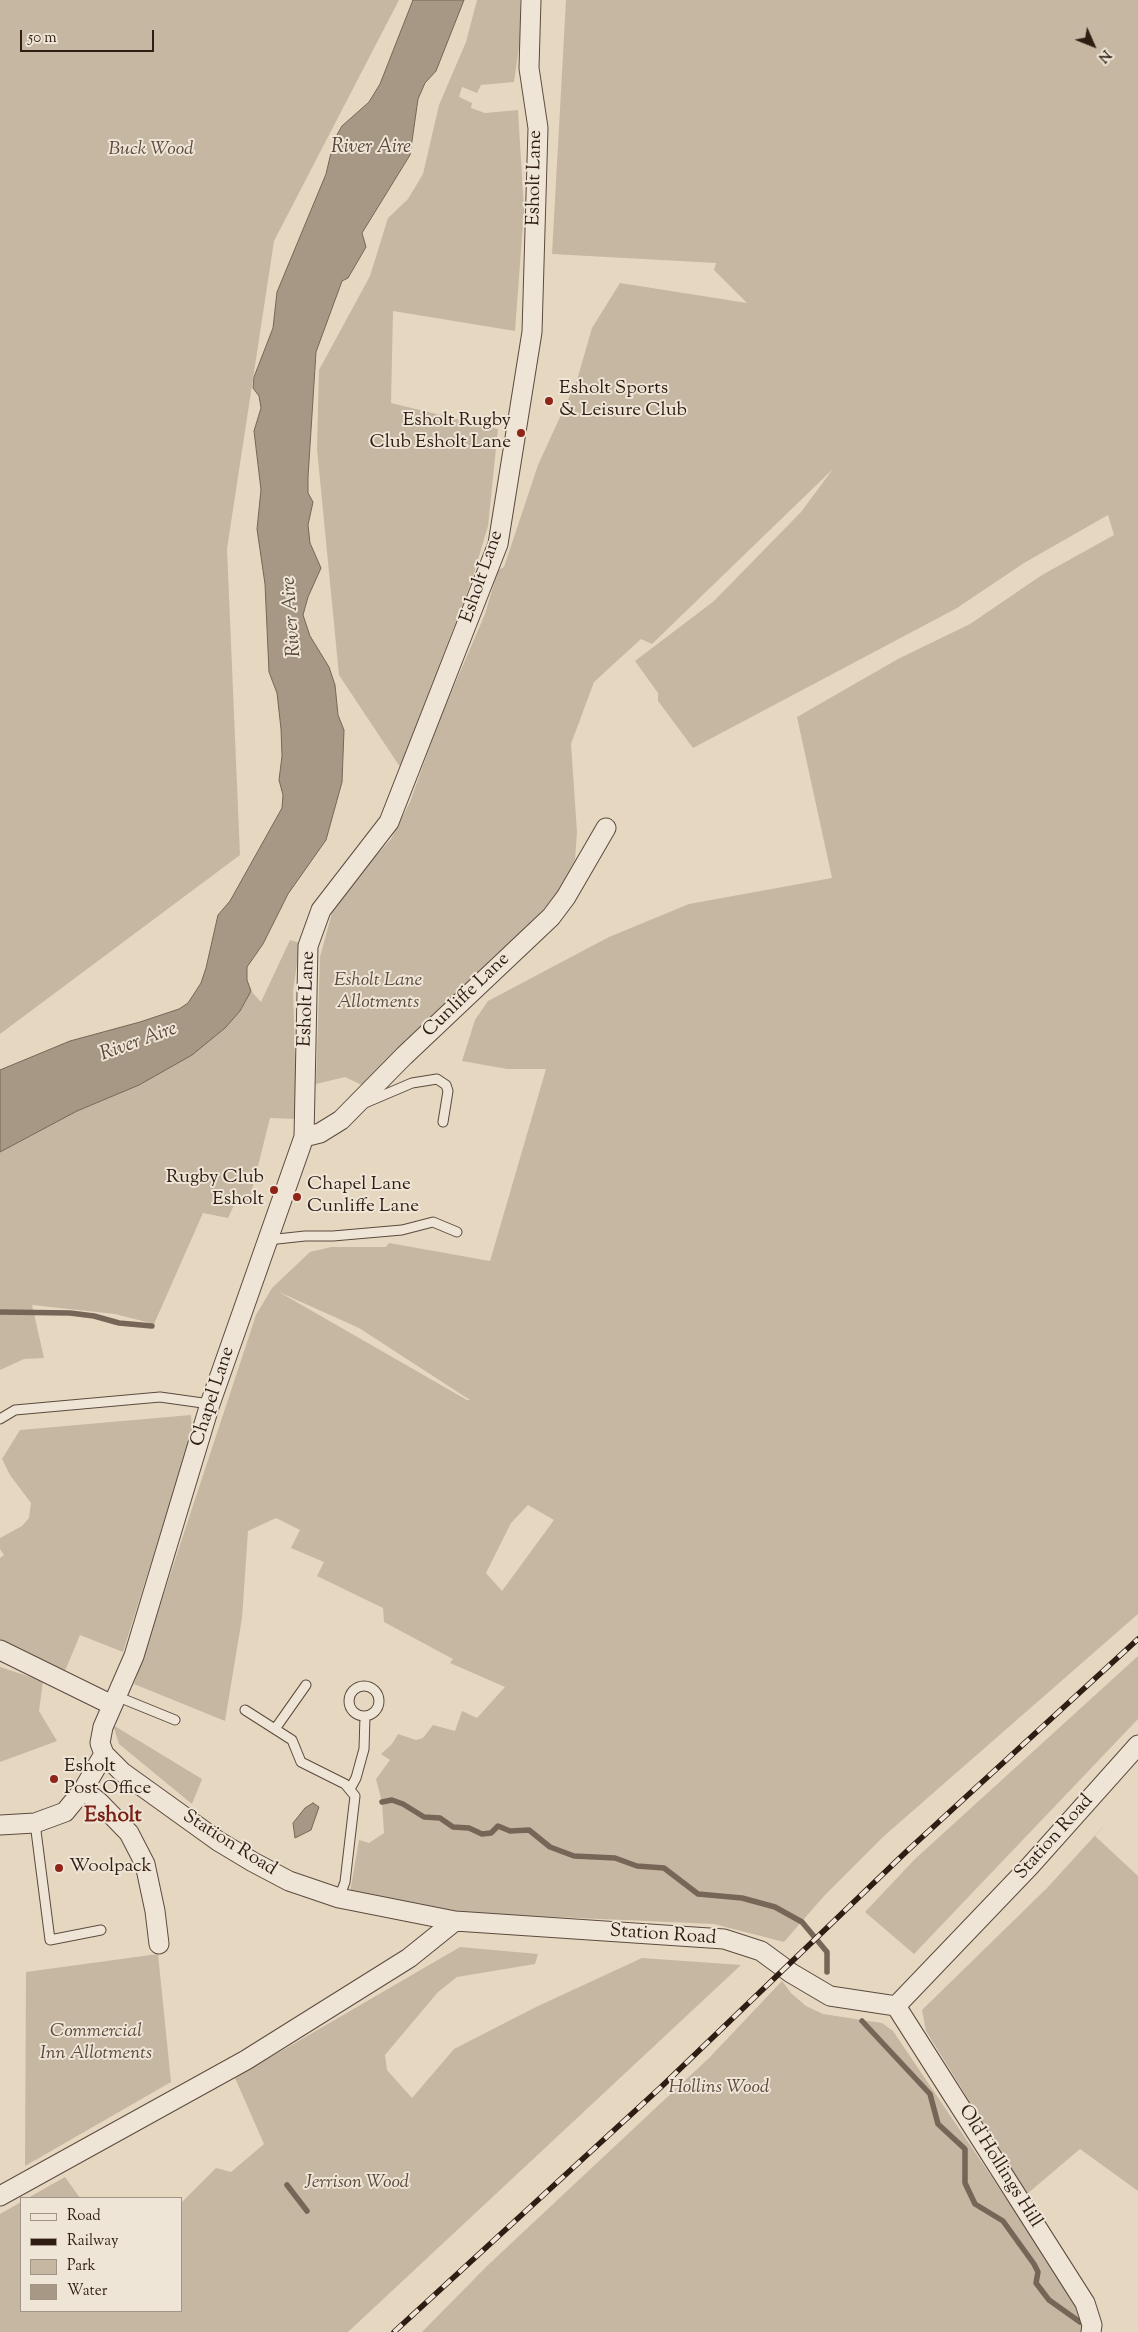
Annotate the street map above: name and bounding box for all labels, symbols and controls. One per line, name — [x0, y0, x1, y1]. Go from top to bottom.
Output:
scale bar — [22, 20, 156, 52]
north arrow — [1068, 20, 1118, 70]
text: 50 m — [28, 28, 57, 49]
text: N — [1093, 44, 1115, 66]
street label: Esholt Lane — [524, 130, 548, 226]
water label: River Aire — [331, 137, 411, 161]
park label: Buck Wood — [108, 140, 194, 162]
place label: Esholt Sports & Leisure Club — [559, 379, 687, 423]
marker: Esholt Sports & Leisure Club — [543, 395, 555, 407]
place label: Esholt Rugby Club Esholt Lane — [369, 411, 511, 455]
marker: Esholt Rugby Club Esholt Lane — [515, 427, 527, 439]
street label: Esholt Lane — [457, 528, 509, 626]
water label: River Aire — [278, 576, 308, 658]
street label: Cunliffe Lane — [419, 949, 515, 1043]
street label: Esholt Lane — [295, 951, 321, 1047]
park label: Esholt Lane Allotments — [334, 971, 422, 1015]
water label: River Aire — [97, 1018, 181, 1068]
place label: Rugby Club Esholt — [166, 1168, 264, 1212]
place label: Chapel Lane Cunliffe Lane — [307, 1175, 419, 1219]
marker: Rugby Club Esholt — [268, 1184, 280, 1196]
marker: Chapel Lane Cunliffe Lane — [291, 1191, 303, 1203]
street label: Chapel Lane — [187, 1344, 241, 1450]
place label: Esholt Post Office — [64, 1757, 151, 1801]
marker: Esholt Post Office — [48, 1773, 60, 1785]
street label: Station Road — [1011, 1791, 1099, 1885]
district label: Esholt — [84, 1804, 142, 1830]
street label: Station Road — [178, 1806, 280, 1882]
place label: Woolpack — [69, 1857, 152, 1879]
marker: Woolpack — [53, 1862, 65, 1874]
street label: Station Road — [609, 1921, 717, 1951]
park label: Commercial Inn Allotments — [40, 2022, 152, 2066]
park label: Hollins Wood — [669, 2078, 769, 2100]
street label: Old Hollings Hill — [952, 2101, 1046, 2233]
park label: Jerrison Wood — [305, 2173, 409, 2195]
legend — [20, 2197, 182, 2312]
text: Road — [67, 2206, 101, 2227]
text: Railway — [67, 2231, 118, 2252]
text: Park — [67, 2256, 96, 2277]
text: Water — [67, 2281, 107, 2302]

